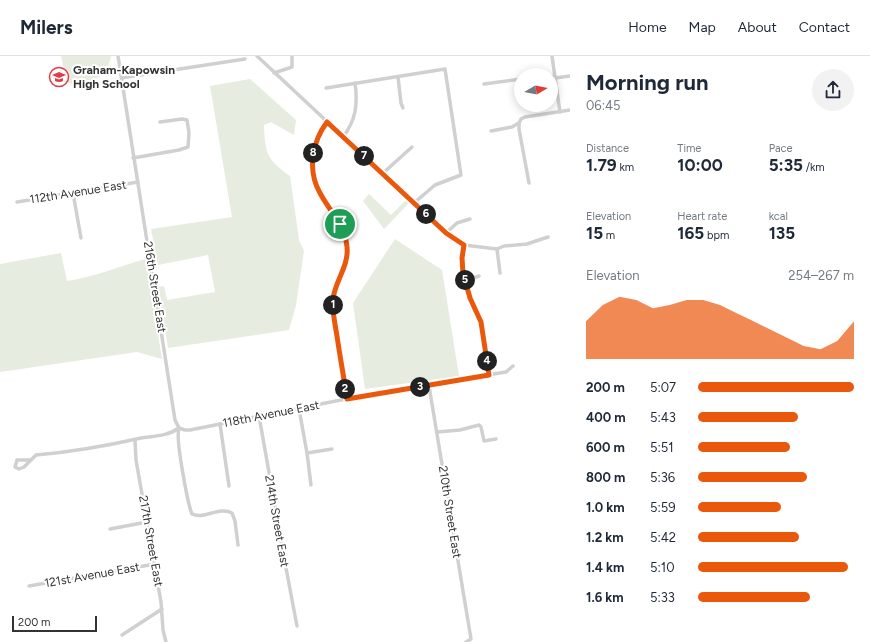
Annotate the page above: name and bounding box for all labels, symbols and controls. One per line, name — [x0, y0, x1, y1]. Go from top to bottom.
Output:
text: Milers — [20, 16, 73, 39]
text: Home — [628, 19, 667, 36]
text: Map — [689, 19, 716, 36]
text: About — [738, 19, 777, 36]
text: Contact — [799, 19, 850, 36]
place label: Graham-Kapowsin High School — [73, 63, 175, 91]
school or university icon: Graham-Kapowsin High School — [48, 66, 70, 88]
north arrow — [514, 68, 558, 112]
map controls — [514, 68, 558, 112]
text: Morning run — [586, 69, 709, 96]
button: share — [812, 69, 854, 111]
text: 06:45 — [586, 98, 621, 113]
text: Distance — [586, 142, 629, 155]
text: Time — [677, 142, 701, 155]
text: Pace — [769, 142, 792, 155]
pin: 8 — [303, 143, 323, 163]
text: 8 — [310, 146, 316, 159]
pin: 7 — [354, 146, 374, 166]
text: 7 — [361, 149, 367, 162]
text: 1.79 — [586, 155, 617, 175]
text: 10:00 — [677, 155, 723, 175]
text: 5:35 — [769, 155, 803, 175]
text: km — [617, 161, 634, 174]
text: /km — [803, 161, 825, 174]
street label: 112th Avenue East — [29, 177, 128, 207]
pin: 6 — [416, 204, 436, 224]
pin — [323, 207, 357, 241]
text: 6 — [423, 207, 429, 220]
text: Elevation — [586, 210, 631, 223]
text: Heart rate — [677, 210, 727, 223]
text: kcal — [769, 210, 788, 223]
icon: arrive — [329, 213, 351, 235]
text: 15 — [586, 223, 603, 243]
text: 165 — [677, 223, 704, 243]
text: 135 — [769, 223, 795, 243]
text: m — [603, 229, 615, 242]
text: bpm — [704, 229, 729, 242]
street label: 216th Street East — [141, 240, 169, 334]
text: Elevation — [586, 268, 639, 283]
text: 254–267 m — [788, 268, 854, 283]
pin: 5 — [455, 270, 475, 290]
text: 5 — [462, 273, 468, 286]
pin: 1 — [323, 295, 343, 315]
text: 1 — [331, 298, 335, 311]
pin: 4 — [477, 351, 497, 371]
text: 4 — [484, 354, 490, 367]
pin: 3 — [410, 377, 430, 397]
pin: 2 — [335, 379, 355, 399]
text: 3 — [417, 380, 423, 393]
text: 200 m — [586, 380, 625, 395]
text: 5:07 — [650, 380, 676, 395]
text: 2 — [342, 382, 348, 395]
street label: 118th Avenue East — [221, 398, 321, 430]
text: 400 m — [586, 410, 626, 425]
text: 5:43 — [650, 410, 676, 425]
text: 600 m — [586, 440, 625, 455]
text: 5:51 — [650, 440, 674, 455]
street label: 210th Street East — [436, 465, 464, 560]
text: 800 m — [586, 470, 625, 485]
text: 5:36 — [650, 470, 675, 485]
street label: 214th Street East — [262, 474, 292, 569]
street label: 217th Street East — [136, 494, 166, 588]
text: 1.0 km — [586, 500, 625, 515]
text: 5:59 — [650, 500, 676, 515]
text: 1.2 km — [586, 530, 624, 545]
text: 5:42 — [650, 530, 676, 545]
street label: 121st Avenue East — [43, 560, 141, 590]
text: 1.4 km — [586, 560, 624, 575]
text: 5:10 — [650, 560, 674, 575]
text: 1.6 km — [586, 590, 624, 605]
text: 5:33 — [650, 590, 675, 605]
scale bar — [12, 614, 97, 633]
text: 200 m — [18, 616, 50, 629]

